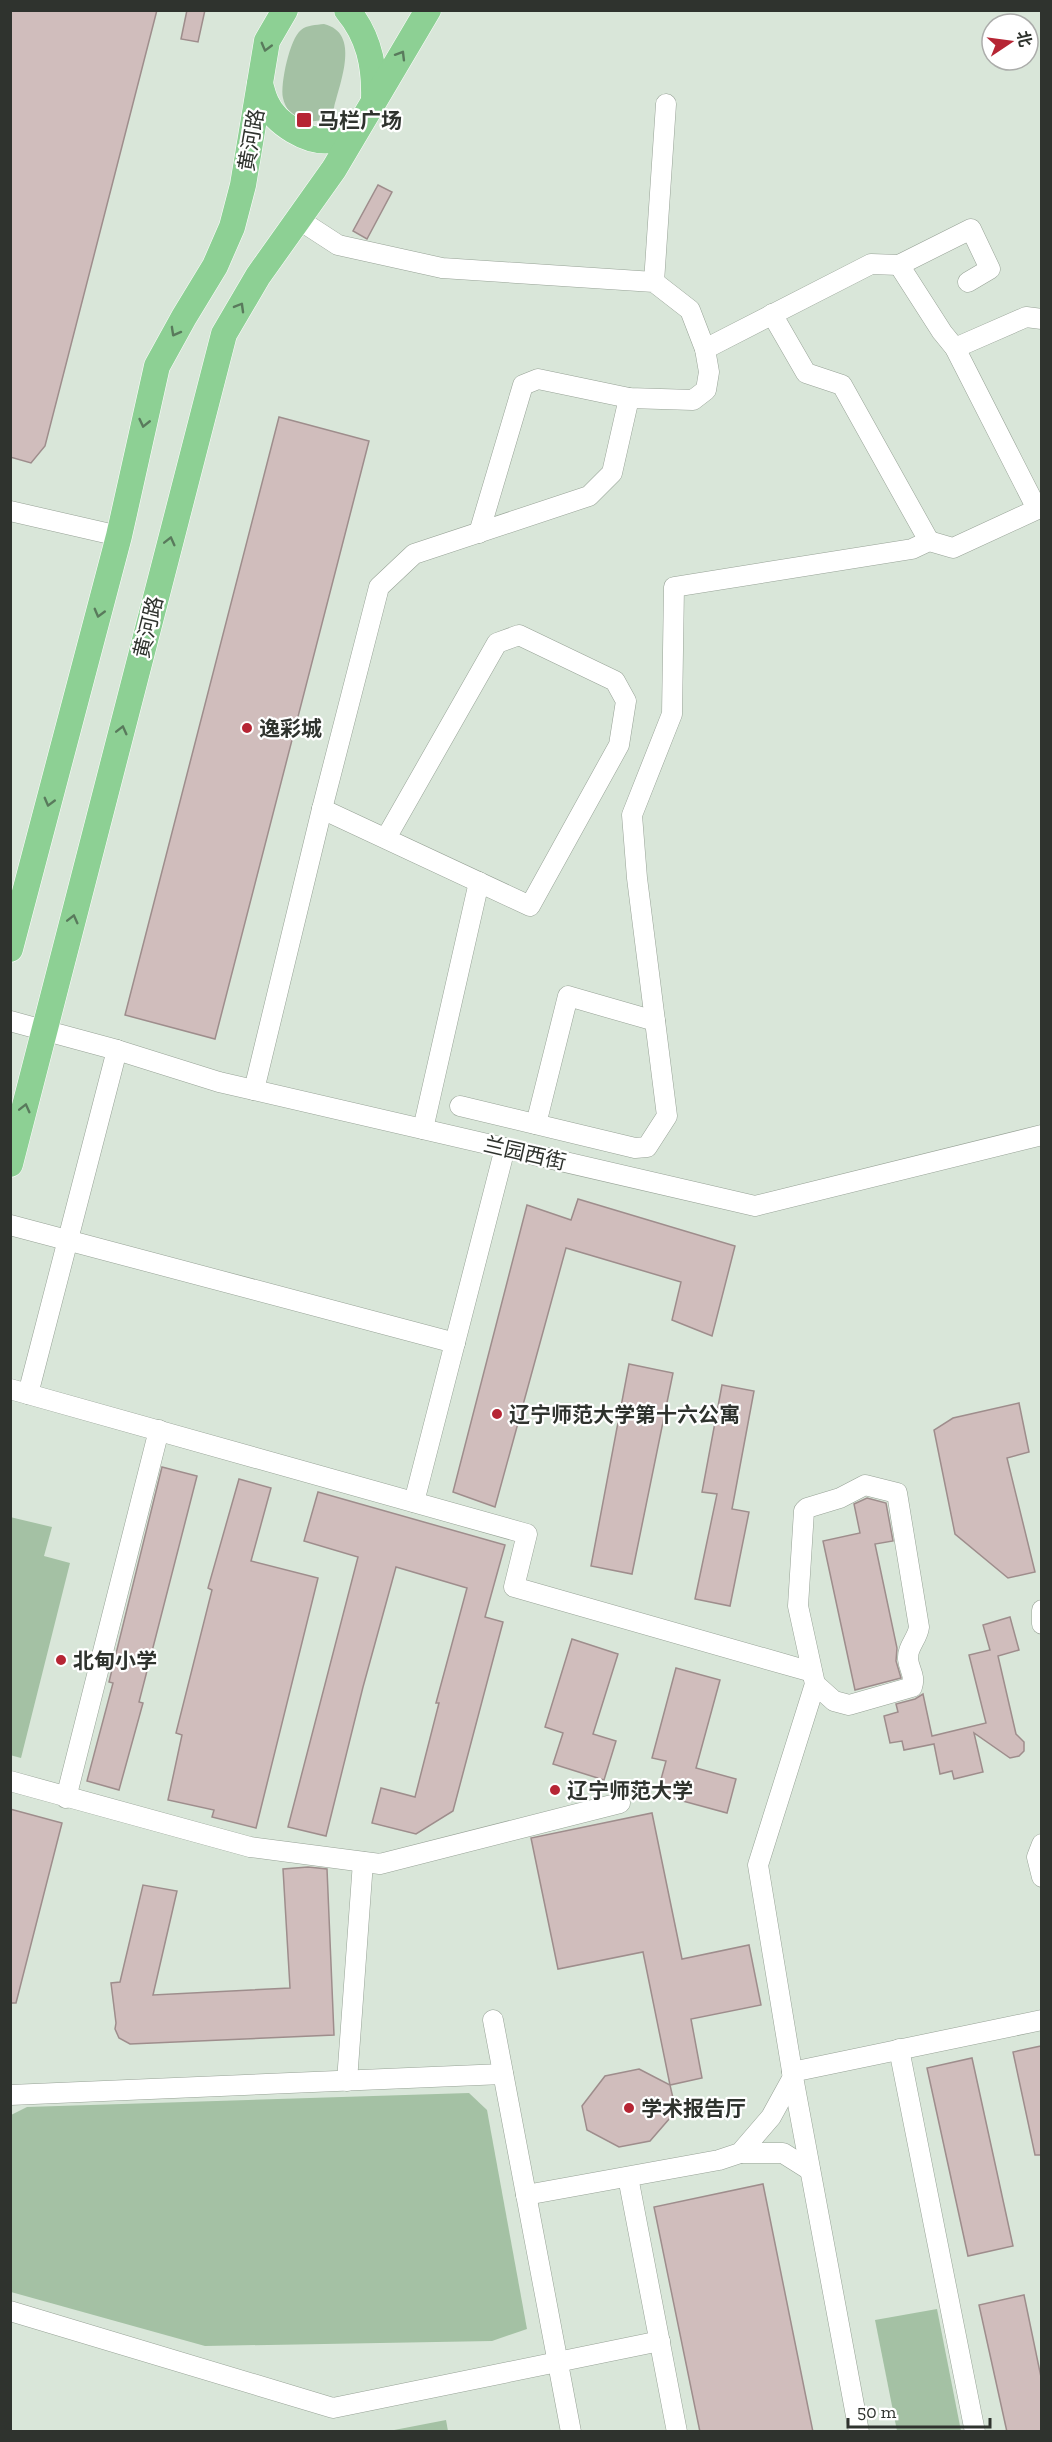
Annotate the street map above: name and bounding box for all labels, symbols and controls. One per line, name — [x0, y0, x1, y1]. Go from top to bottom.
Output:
north arrow — [980, 12, 1040, 72]
text: 北 — [1013, 29, 1035, 49]
one-way arrow — [261, 42, 274, 52]
one-way arrow — [393, 51, 405, 61]
street label: 黄河路 — [233, 107, 269, 173]
place label: 马栏广场 — [318, 108, 402, 133]
marker: 马栏广场 — [295, 111, 313, 129]
one-way arrow — [233, 302, 244, 313]
one-way arrow — [171, 326, 182, 336]
one-way arrow — [139, 418, 152, 428]
one-way arrow — [163, 536, 176, 546]
street label: 黄河路 — [128, 593, 168, 661]
one-way arrow — [93, 608, 106, 618]
place label: 逸彩城 — [259, 716, 322, 741]
marker: 逸彩城 — [240, 721, 254, 735]
one-way arrow — [114, 725, 127, 735]
one-way arrow — [44, 796, 57, 806]
one-way arrow — [66, 914, 79, 924]
one-way arrow — [18, 1103, 30, 1113]
street label: 兰园西街 — [481, 1131, 569, 1175]
place label: 辽宁师范大学第十六公寓 — [509, 1402, 740, 1427]
marker: 辽宁师范大学第十六公寓 — [490, 1407, 504, 1421]
place label: 北甸小学 — [73, 1648, 157, 1673]
marker: 北甸小学 — [54, 1653, 68, 1667]
place label: 辽宁师范大学 — [567, 1778, 693, 1803]
marker: 辽宁师范大学 — [548, 1783, 562, 1797]
place label: 学术报告厅 — [641, 2096, 746, 2121]
marker: 学术报告厅 — [622, 2101, 636, 2115]
scale bar — [848, 2391, 990, 2429]
text: 50 m — [857, 2401, 897, 2423]

